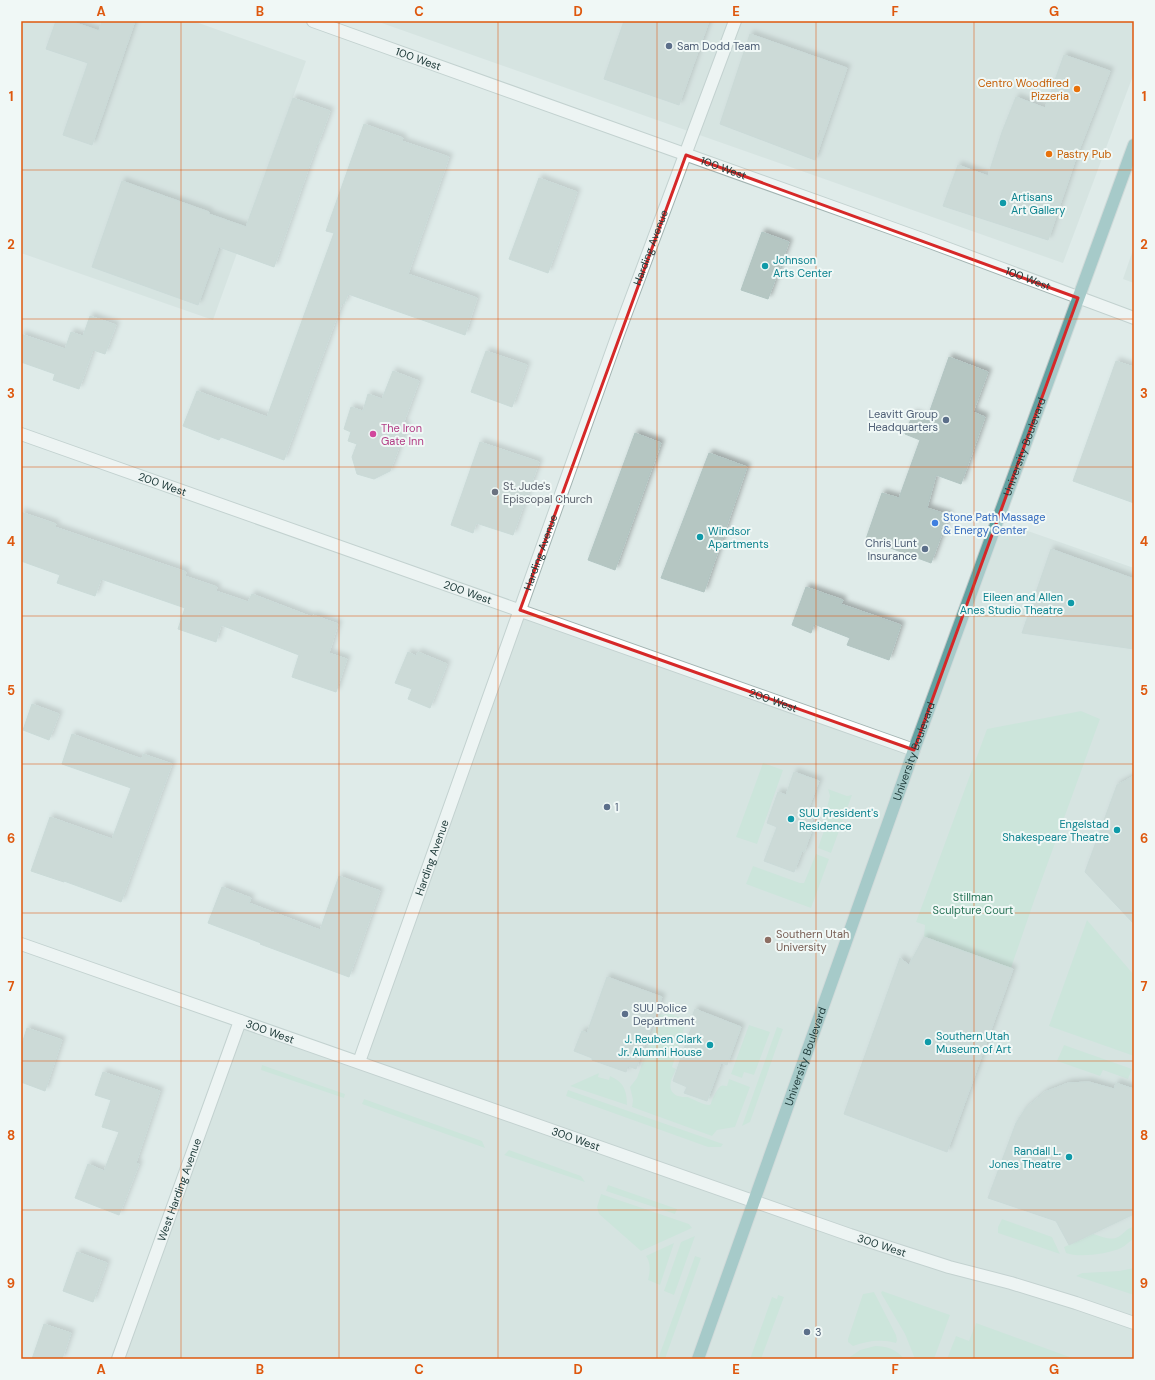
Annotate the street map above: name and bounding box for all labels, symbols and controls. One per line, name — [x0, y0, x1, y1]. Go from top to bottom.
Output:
text: A — [96, 3, 106, 20]
text: B — [256, 3, 264, 20]
text: C — [414, 3, 424, 20]
text: D — [573, 3, 583, 20]
text: E — [732, 3, 740, 20]
text: F — [891, 3, 899, 20]
text: G — [1049, 3, 1059, 20]
place label: Sam Dodd Team — [677, 39, 760, 53]
marker: Sam Dodd Team — [664, 41, 674, 51]
street label: 100 West — [394, 44, 443, 73]
place label: Centro Woodfired Pizzeria — [978, 76, 1069, 103]
marker: Centro Woodfired Pizzeria — [1072, 84, 1082, 94]
text: 1 — [9, 88, 13, 105]
text: 1 — [1142, 88, 1146, 105]
place label: Pastry Pub — [1057, 147, 1111, 161]
marker: Pastry Pub — [1044, 149, 1054, 159]
street label: 100 West — [699, 153, 748, 183]
place label: Artisans Art Gallery — [1011, 190, 1065, 217]
marker: Artisans Art Gallery — [998, 198, 1008, 208]
street label: Harding Avenue — [630, 208, 671, 287]
text: 2 — [7, 236, 15, 253]
text: 2 — [1140, 236, 1148, 253]
place label: Johnson Arts Center — [773, 253, 832, 280]
marker: Johnson Arts Center — [760, 261, 770, 271]
street label: 100 West — [1003, 264, 1053, 293]
text: 3 — [7, 385, 15, 402]
text: 3 — [1140, 385, 1148, 402]
street label: University Boulevard — [1000, 395, 1049, 498]
place label: Leavitt Group Headquarters — [868, 407, 938, 434]
marker: Leavitt Group Headquarters — [941, 415, 951, 425]
place label: The Iron Gate Inn — [381, 421, 424, 448]
marker: The Iron Gate Inn — [368, 429, 378, 439]
street label: 200 West — [136, 469, 188, 499]
place label: St. Jude's Episcopal Church — [503, 479, 592, 506]
marker: St. Jude's Episcopal Church — [490, 487, 500, 497]
place label: Stone Path Massage & Energy Center — [943, 510, 1046, 537]
street label: Harding Avenue — [520, 512, 560, 592]
marker: Stone Path Massage & Energy Center — [930, 518, 940, 528]
place label: Windsor Apartments — [708, 524, 769, 551]
marker: Windsor Apartments — [695, 532, 705, 542]
text: 4 — [7, 533, 15, 550]
text: 4 — [1140, 533, 1148, 550]
place label: Chris Lunt Insurance — [865, 536, 917, 563]
marker: Chris Lunt Insurance — [920, 544, 930, 554]
street label: 200 West — [442, 577, 494, 607]
place label: Eileen and Allen Anes Studio Theatre — [960, 590, 1063, 617]
marker: Eileen and Allen Anes Studio Theatre — [1066, 598, 1076, 608]
text: 5 — [7, 682, 15, 699]
text: 5 — [1140, 682, 1148, 699]
street label: 200 West — [747, 685, 799, 715]
street label: University Boulevard — [890, 700, 938, 802]
place label: 1 — [615, 800, 618, 814]
marker: 1 — [602, 802, 612, 812]
place label: SUU President's Residence — [799, 806, 878, 833]
marker: SUU President's Residence — [786, 814, 796, 824]
place label: Engelstad Shakespeare Theatre — [1002, 817, 1109, 844]
street label: Harding Avenue — [412, 818, 452, 897]
marker: Engelstad Shakespeare Theatre — [1112, 825, 1122, 835]
text: 6 — [7, 830, 15, 847]
text: 6 — [1140, 830, 1148, 847]
park label: Stillman Sculpture Court — [933, 890, 1013, 917]
place label: Southern Utah University — [776, 927, 849, 954]
marker: Southern Utah University — [763, 935, 773, 945]
text: 7 — [8, 978, 15, 995]
text: 7 — [1141, 978, 1148, 995]
place label: SUU Police Department — [633, 1001, 695, 1028]
street label: University Boulevard — [781, 1005, 829, 1108]
marker: SUU Police Department — [620, 1009, 630, 1019]
street label: 300 West — [244, 1016, 296, 1046]
place label: Southern Utah Museum of Art — [936, 1029, 1011, 1056]
place label: J. Reuben Clark Jr. Alumni House — [618, 1032, 702, 1059]
marker: Southern Utah Museum of Art — [923, 1037, 933, 1047]
marker: J. Reuben Clark Jr. Alumni House — [705, 1040, 715, 1050]
street label: 300 West — [550, 1124, 602, 1154]
text: 8 — [7, 1127, 15, 1144]
text: 8 — [1140, 1127, 1148, 1144]
street label: West Harding Avenue — [154, 1136, 204, 1243]
place label: Randall L. Jones Theatre — [989, 1144, 1061, 1171]
marker: Randall L. Jones Theatre — [1064, 1152, 1074, 1162]
street label: 300 West — [856, 1231, 908, 1260]
text: 9 — [7, 1275, 15, 1292]
text: 9 — [1140, 1275, 1148, 1292]
place label: 3 — [815, 1325, 822, 1339]
marker: 3 — [802, 1327, 812, 1337]
text: A — [96, 1361, 106, 1378]
text: B — [256, 1361, 264, 1378]
text: C — [414, 1361, 424, 1378]
text: D — [573, 1361, 583, 1378]
text: E — [732, 1361, 740, 1378]
text: F — [891, 1361, 899, 1378]
text: G — [1049, 1361, 1059, 1378]

